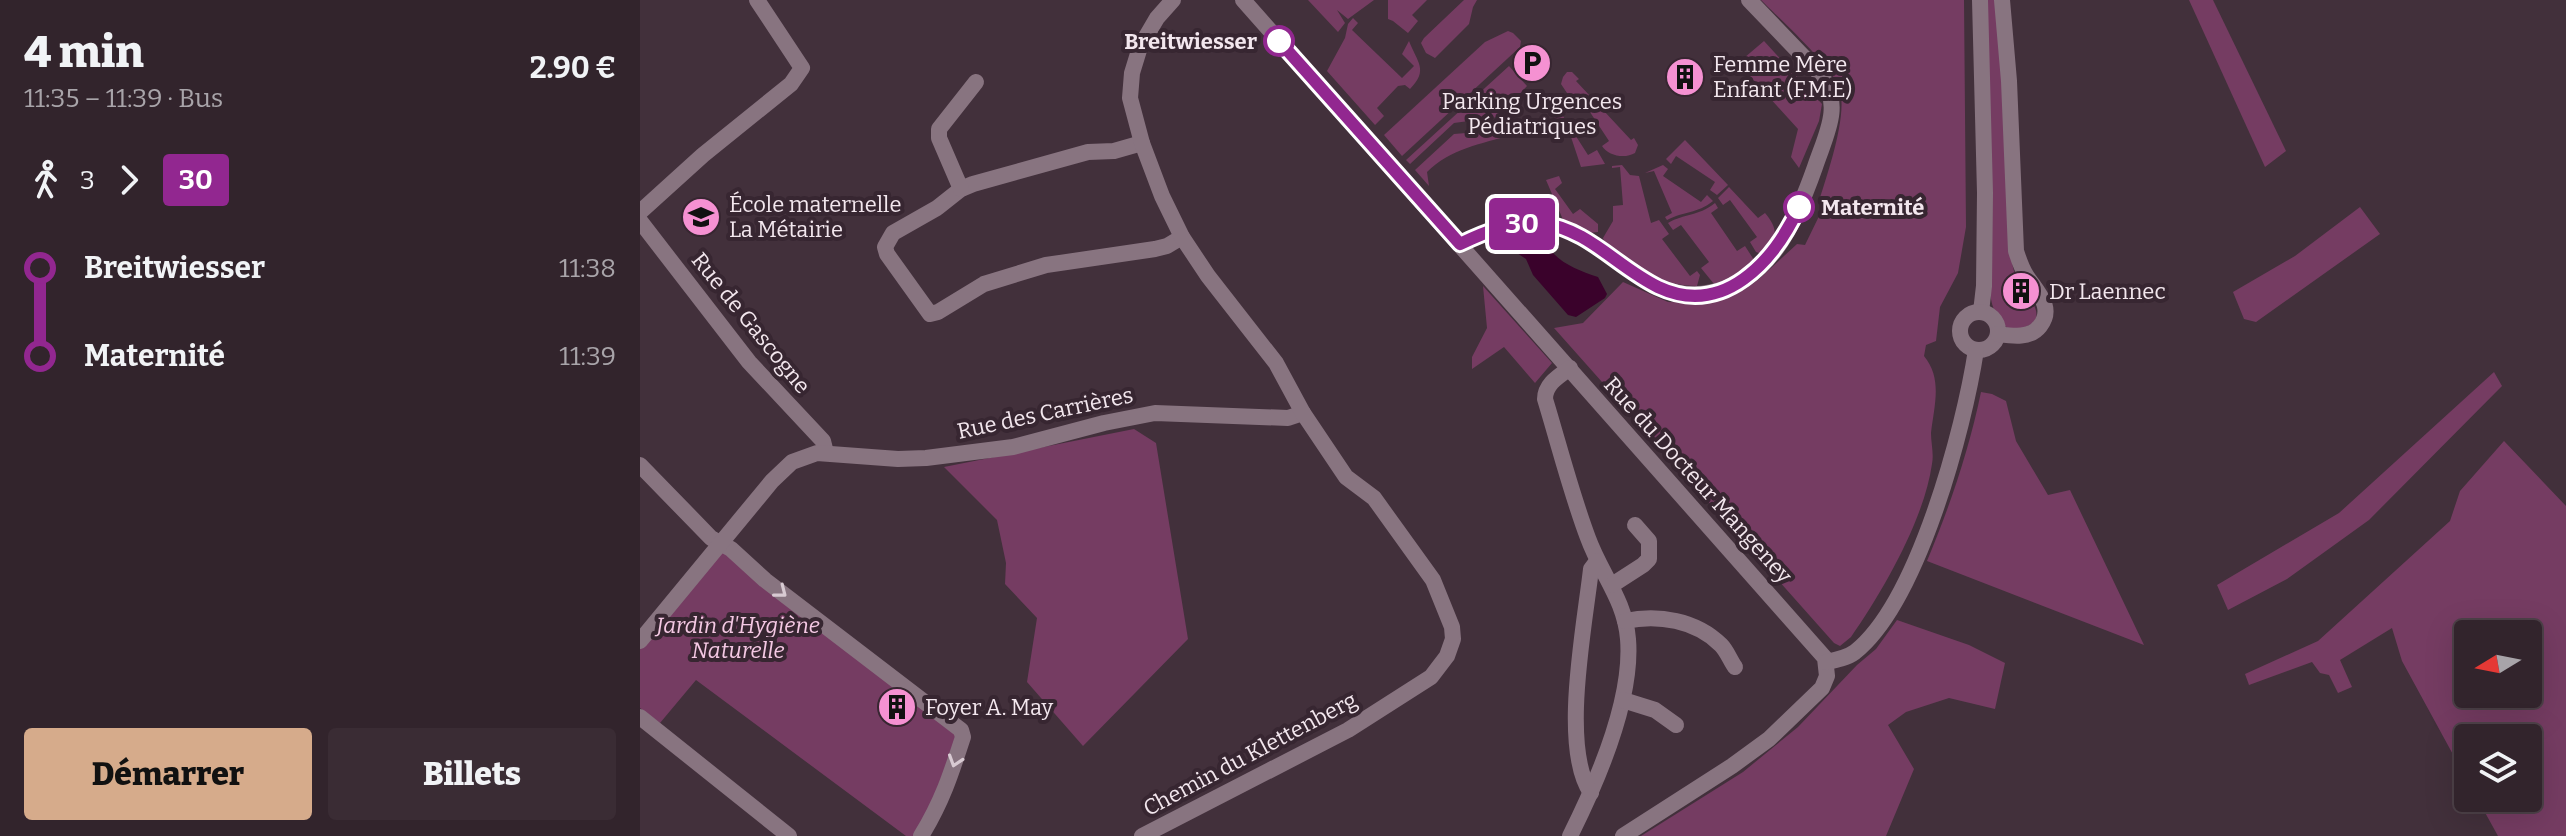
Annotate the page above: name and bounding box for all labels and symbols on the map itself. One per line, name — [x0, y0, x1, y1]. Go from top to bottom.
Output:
marker: Breitwiesser — [1264, 26, 1294, 56]
place label: Breitwiesser — [1124, 28, 1258, 55]
parking icon: Parking Urgences Pédiatriques — [1511, 42, 1553, 84]
place label: Femme Mère Enfant (F.M.E) — [1713, 51, 1852, 103]
building icon: Femme Mère Enfant (F.M.E) — [1664, 56, 1706, 98]
place label: Parking Urgences Pédiatriques — [1442, 88, 1622, 140]
place label: École maternelle La Métairie — [729, 191, 901, 243]
marker: Maternité — [1784, 192, 1814, 222]
place label: Maternité — [1821, 194, 1924, 221]
school or university icon: École maternelle La Métairie — [680, 196, 722, 238]
line badge: 30 — [1486, 198, 1558, 250]
street label: Rue de Gascogne — [686, 247, 816, 399]
building icon: Dr Laennec — [2000, 270, 2042, 312]
place label: Dr Laennec — [2049, 278, 2166, 305]
street label: Rue du Docteur Mangeney — [1598, 371, 1798, 589]
street label: Rue des Carrières — [955, 381, 1135, 445]
one-way arrow — [772, 582, 786, 597]
park label: Jardin d'Hygiène Naturelle — [654, 612, 820, 664]
north arrow — [2454, 620, 2542, 708]
building icon: Foyer A. May — [876, 686, 918, 728]
street label: Chemin du Klettenberg — [1139, 686, 1361, 822]
place label: Foyer A. May — [925, 694, 1053, 721]
one-way arrow — [948, 754, 964, 768]

